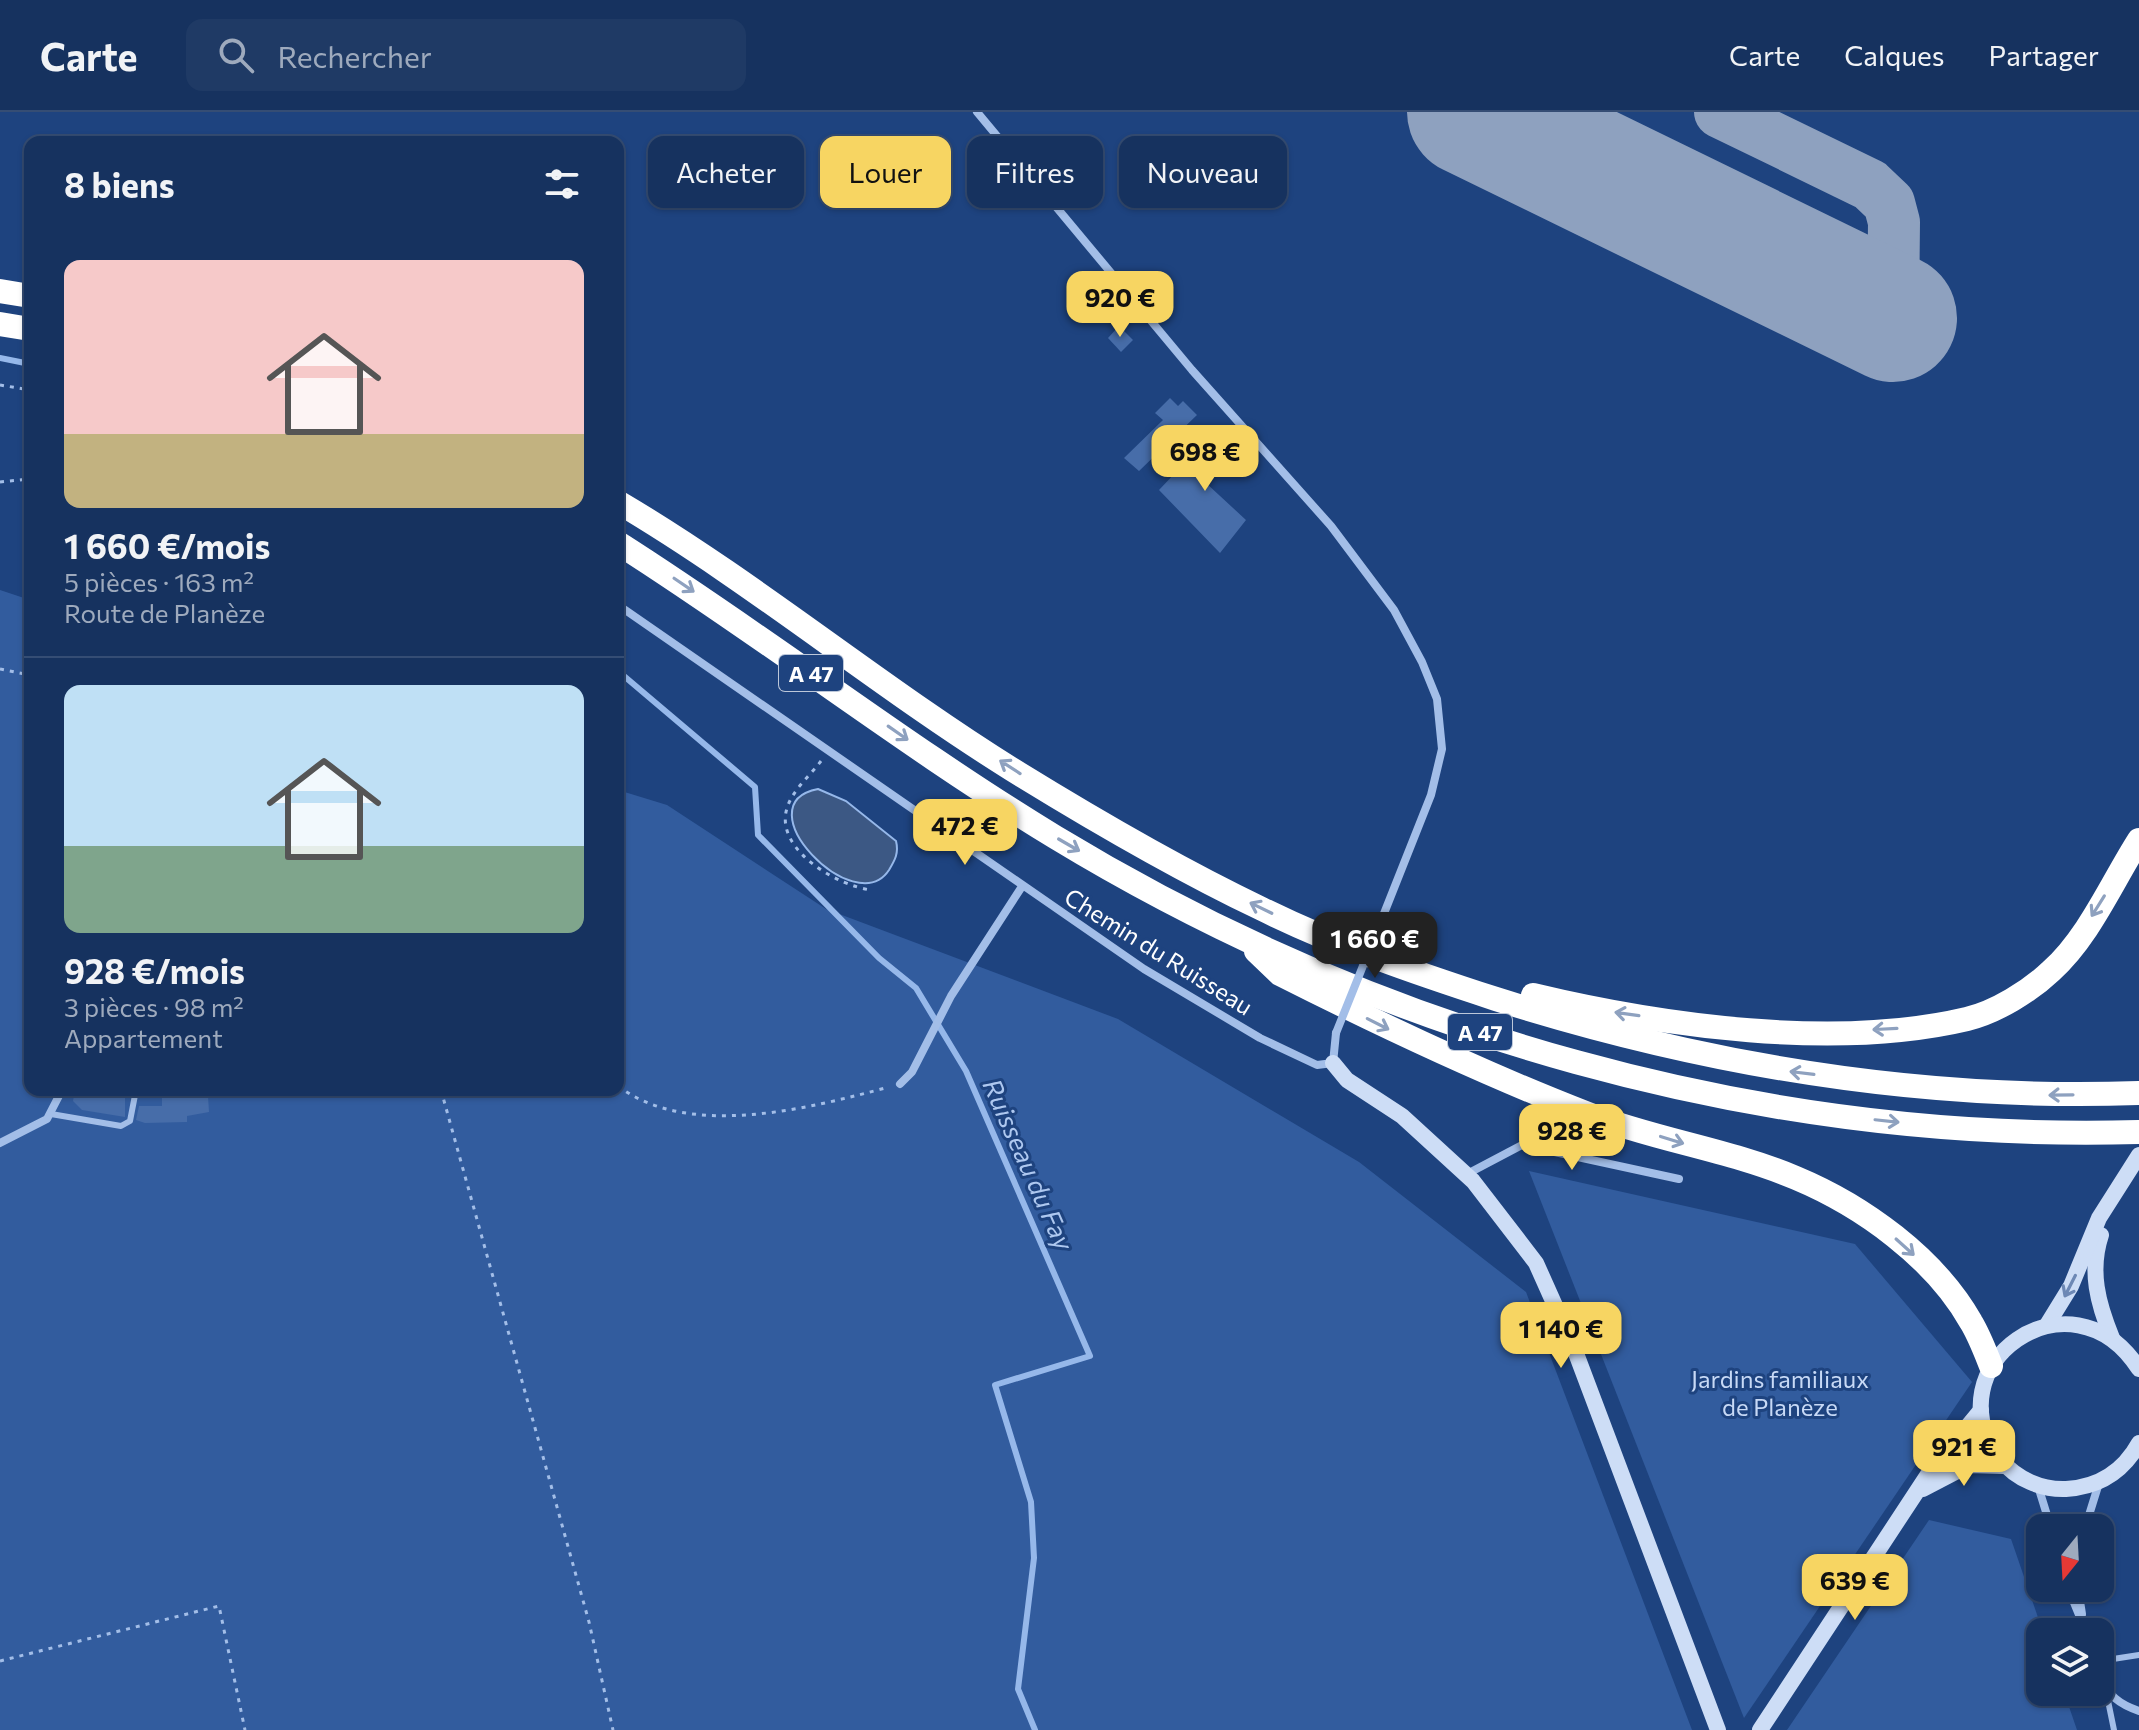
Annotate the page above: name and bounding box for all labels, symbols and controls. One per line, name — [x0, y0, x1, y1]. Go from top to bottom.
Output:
search box — [186, 19, 746, 91]
text: Carte — [40, 32, 138, 79]
icon: search — [214, 33, 258, 77]
text: Rechercher — [278, 37, 432, 74]
text: Carte — [1729, 38, 1800, 72]
text: Calques — [1844, 38, 1945, 72]
text: Partager — [1989, 38, 2099, 72]
chip: Acheter — [648, 136, 804, 208]
chip: Louer — [820, 136, 951, 208]
chip: Filtres — [967, 136, 1103, 208]
chip: Nouveau — [1119, 136, 1287, 208]
icon: filters — [540, 162, 584, 206]
text: 8 biens — [64, 163, 175, 205]
pin: 920 € — [1064, 271, 1176, 339]
text: 920 € — [1084, 281, 1156, 312]
icon: home — [252, 312, 396, 456]
pin: 698 € — [1149, 425, 1261, 493]
text: 698 € — [1169, 435, 1241, 466]
text: 1 660 €/mois — [64, 524, 270, 566]
text: 5 pièces · 163 m² — [64, 566, 254, 597]
one-way arrow — [672, 577, 694, 593]
text: Route de Planèze — [64, 597, 265, 628]
road number: A 47 — [779, 655, 843, 691]
one-way arrow — [886, 725, 908, 741]
icon: home — [252, 737, 396, 881]
one-way arrow — [999, 759, 1021, 776]
pin: 472 € — [909, 799, 1021, 867]
text: 472 € — [931, 809, 999, 840]
one-way arrow — [1057, 837, 1080, 853]
street label: Chemin du Ruisseau — [1060, 881, 1258, 1021]
one-way arrow — [2089, 894, 2105, 917]
one-way arrow — [1249, 900, 1273, 915]
pin: 1 660 € — [1301, 912, 1449, 980]
text: 1 660 € — [1330, 922, 1420, 953]
text: 928 €/mois — [64, 949, 245, 991]
text: 3 pièces · 98 m² — [64, 991, 244, 1022]
one-way arrow — [1614, 1007, 1640, 1022]
road number: A 47 — [1448, 1014, 1512, 1050]
one-way arrow — [1366, 1016, 1390, 1032]
one-way arrow — [1872, 1021, 1899, 1036]
text: Appartement — [64, 1022, 223, 1053]
one-way arrow — [1789, 1065, 1816, 1080]
water label: Ruisseau du Fay — [977, 1073, 1081, 1256]
one-way arrow — [2048, 1087, 2075, 1103]
pin: 928 € — [1516, 1104, 1628, 1172]
text: 928 € — [1537, 1114, 1607, 1145]
one-way arrow — [1873, 1114, 1900, 1129]
one-way arrow — [1658, 1133, 1684, 1148]
one-way arrow — [1895, 1238, 1915, 1256]
one-way arrow — [2062, 1274, 2078, 1298]
pin: 1 140 € — [1487, 1302, 1635, 1370]
text: 1 140 € — [1519, 1312, 1604, 1343]
park label: Jardins familiaux de Planèze — [1691, 1364, 1869, 1421]
pin: 921 € — [1908, 1420, 2020, 1488]
text: 921 € — [1931, 1430, 1997, 1461]
north arrow — [2026, 1514, 2114, 1602]
map controls — [2026, 1514, 2114, 1706]
pin: 639 € — [1799, 1554, 1911, 1622]
text: 639 € — [1820, 1564, 1890, 1595]
button: layers — [2026, 1618, 2114, 1706]

